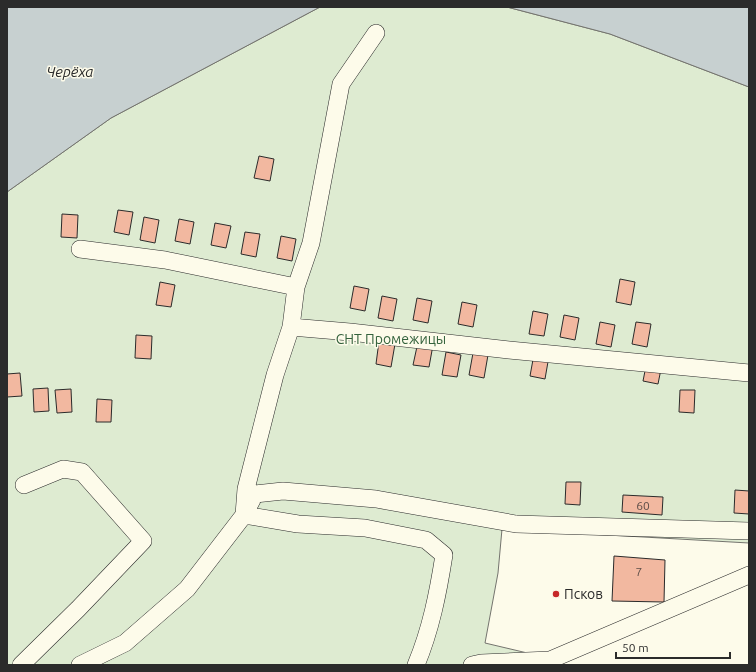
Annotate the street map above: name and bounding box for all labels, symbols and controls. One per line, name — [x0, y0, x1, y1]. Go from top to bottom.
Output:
water label: Черёха — [47, 63, 93, 80]
park label: СНТ Промежицы — [336, 331, 446, 347]
house number: 60 — [636, 499, 650, 512]
house number: 7 — [636, 565, 642, 578]
place label: Псков — [564, 586, 603, 602]
marker: Псков — [551, 589, 561, 599]
scale bar — [616, 634, 730, 660]
text: 50 m — [622, 641, 649, 654]

